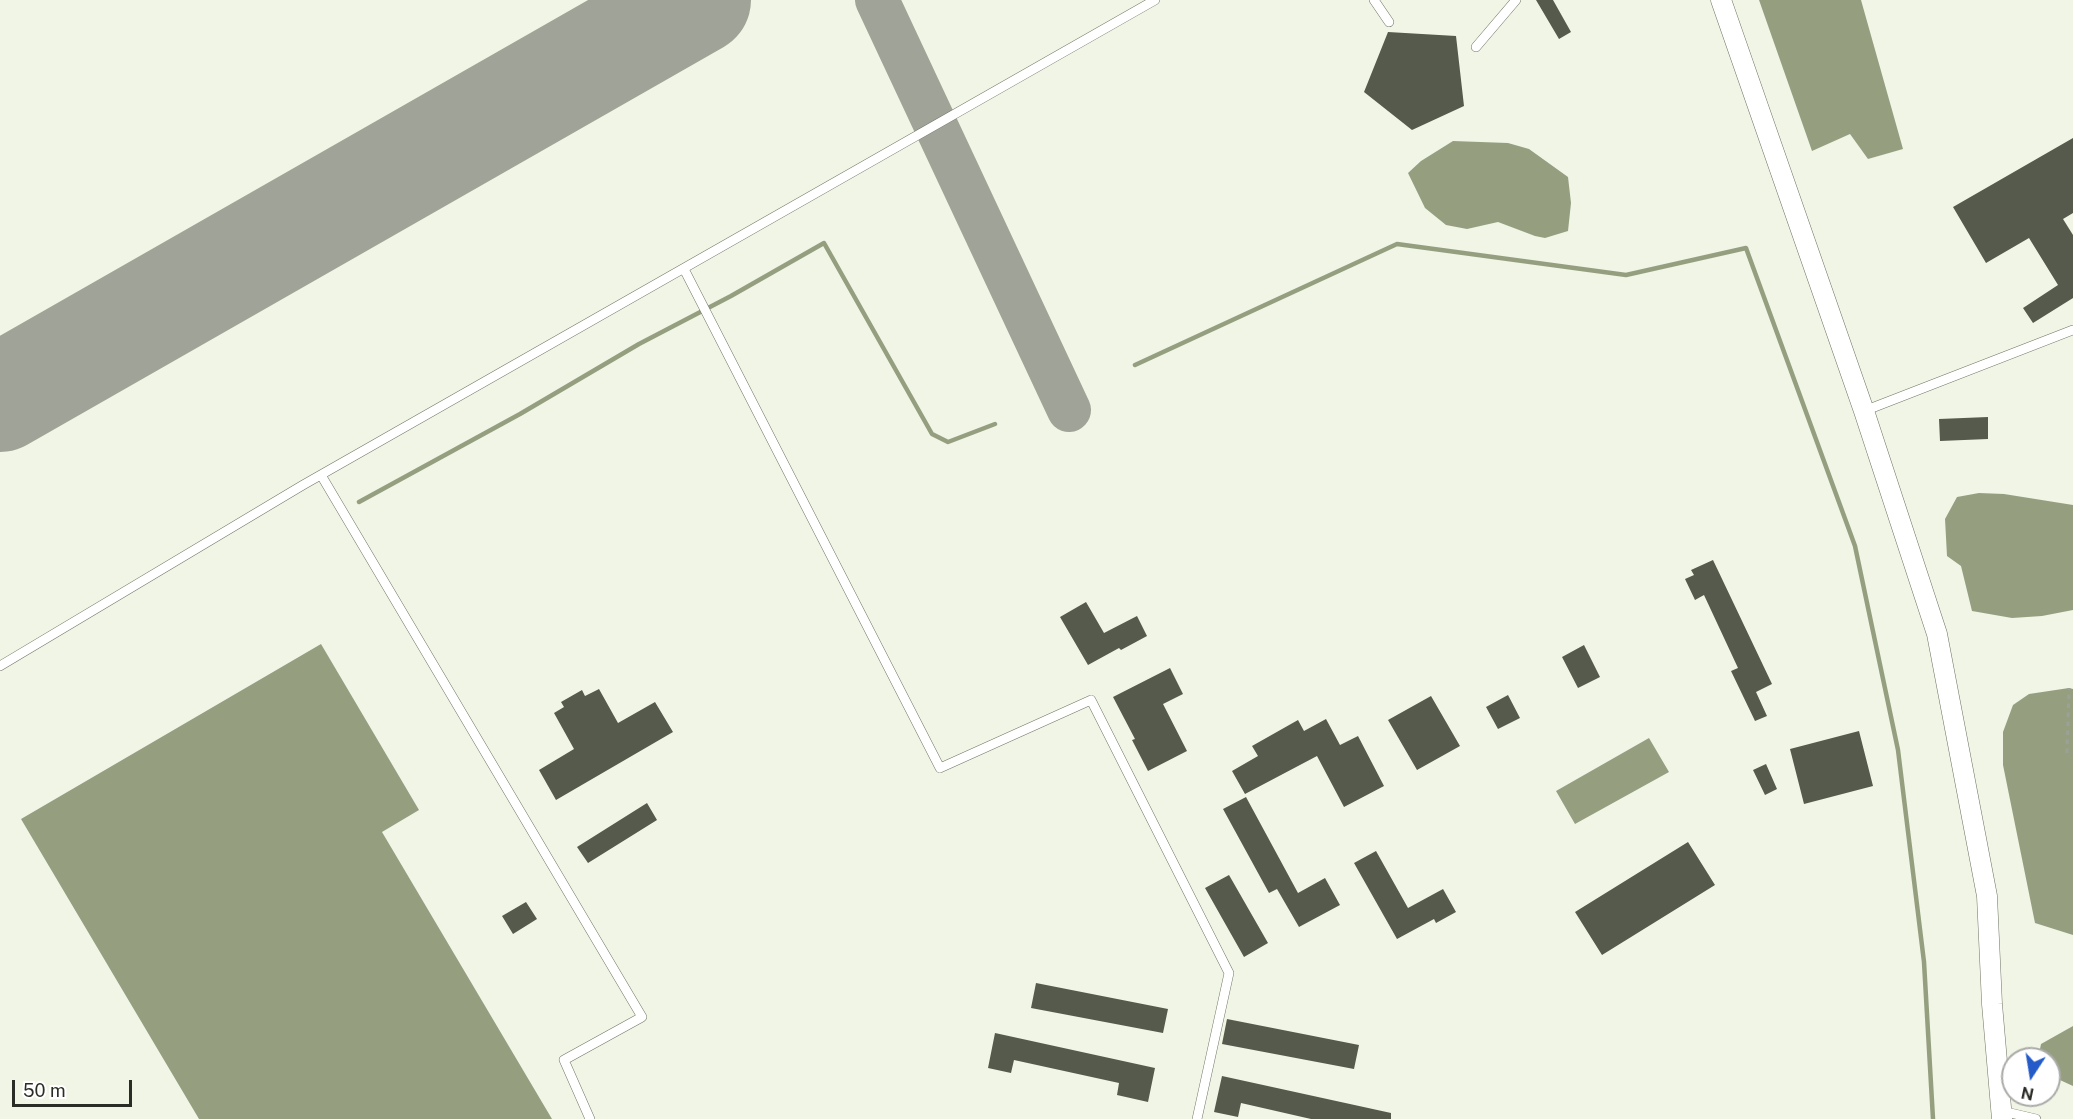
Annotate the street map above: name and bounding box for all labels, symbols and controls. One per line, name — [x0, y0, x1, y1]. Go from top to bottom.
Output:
north arrow — [2001, 1047, 2061, 1107]
scale bar — [15, 1068, 135, 1106]
text: 50 m — [23, 1080, 66, 1101]
text: N — [2019, 1083, 2036, 1104]

